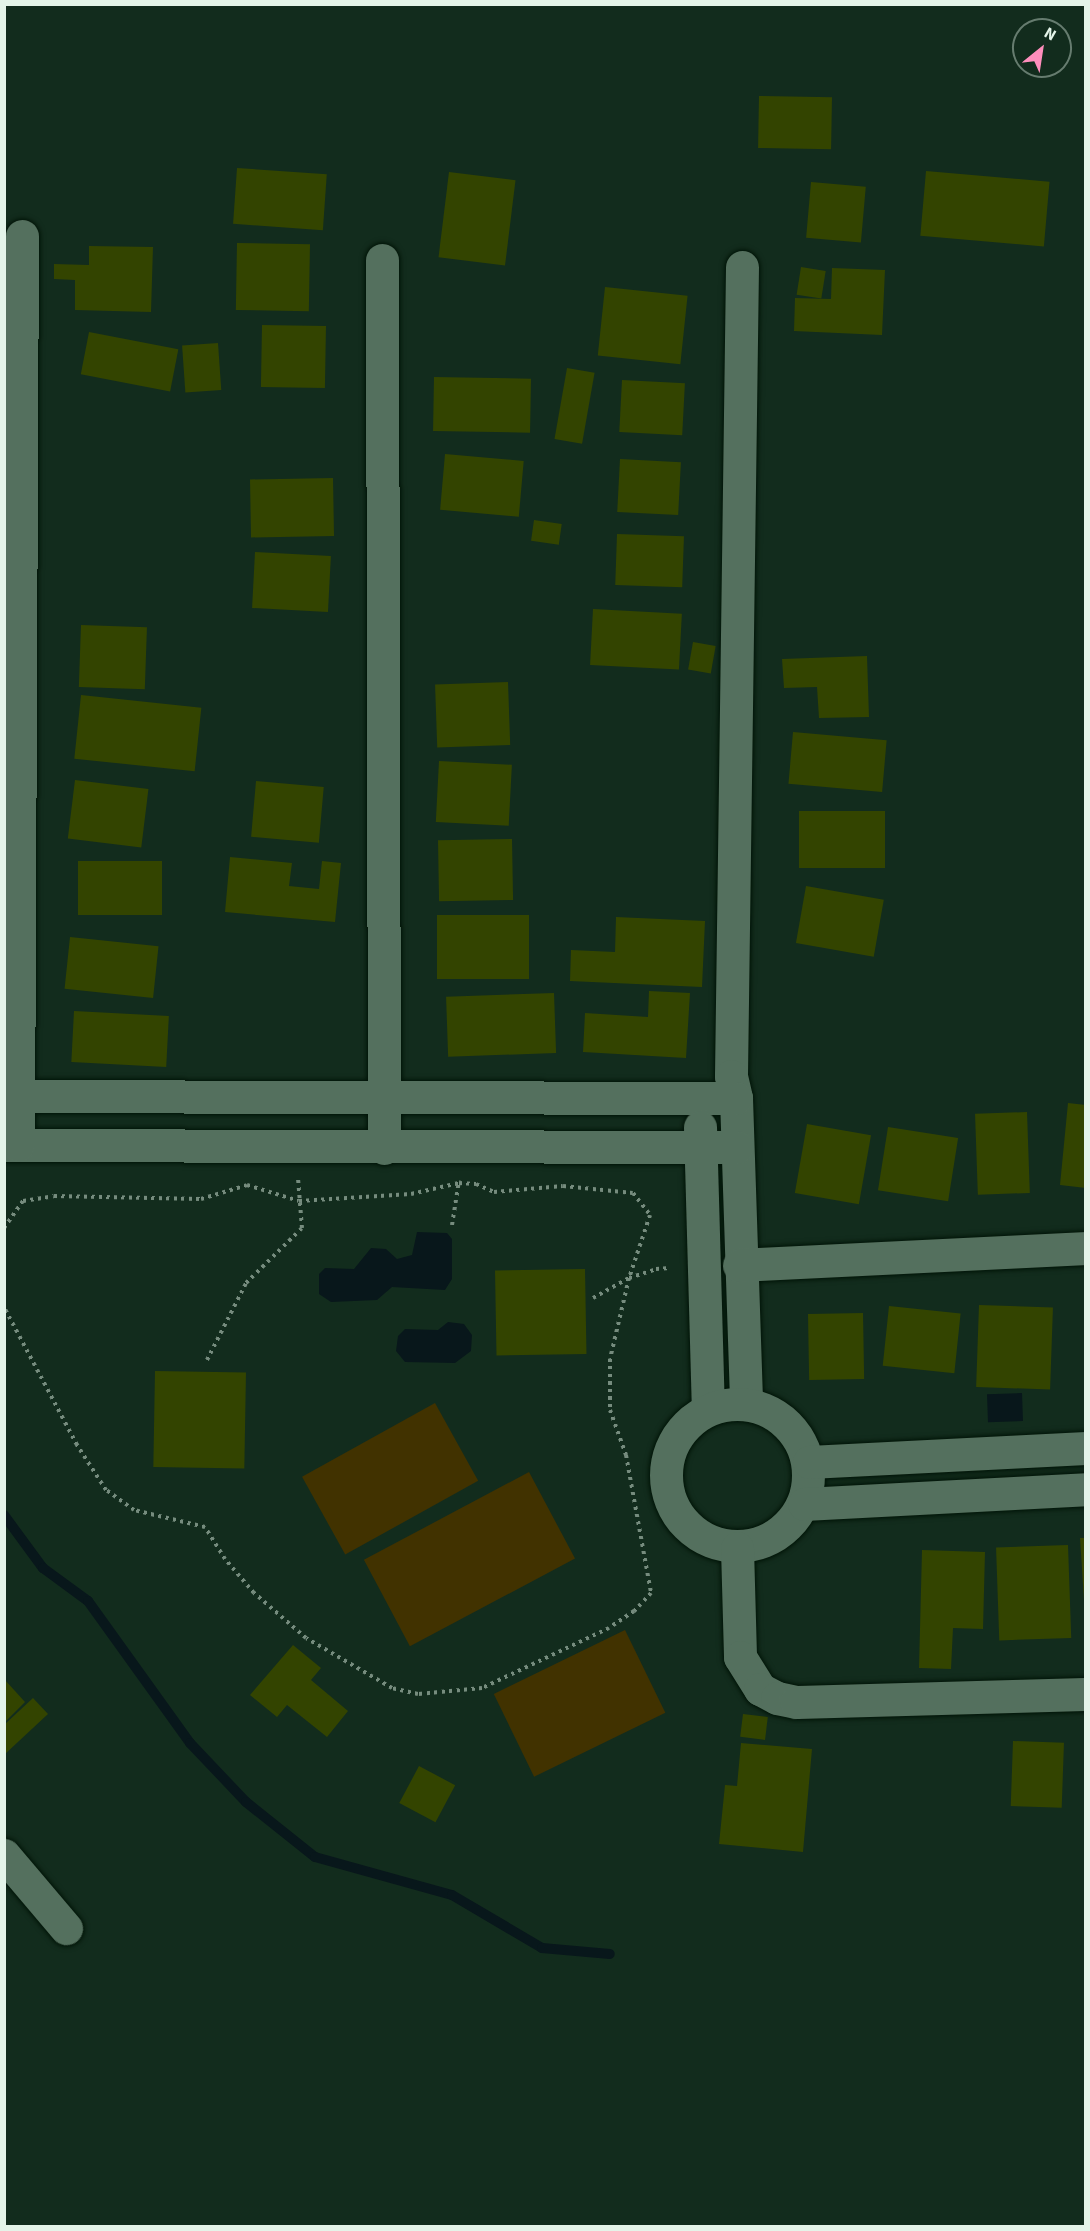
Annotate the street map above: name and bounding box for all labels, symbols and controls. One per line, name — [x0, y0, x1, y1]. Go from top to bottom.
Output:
north arrow — [1012, 18, 1072, 78]
text: N — [1040, 22, 1060, 46]

